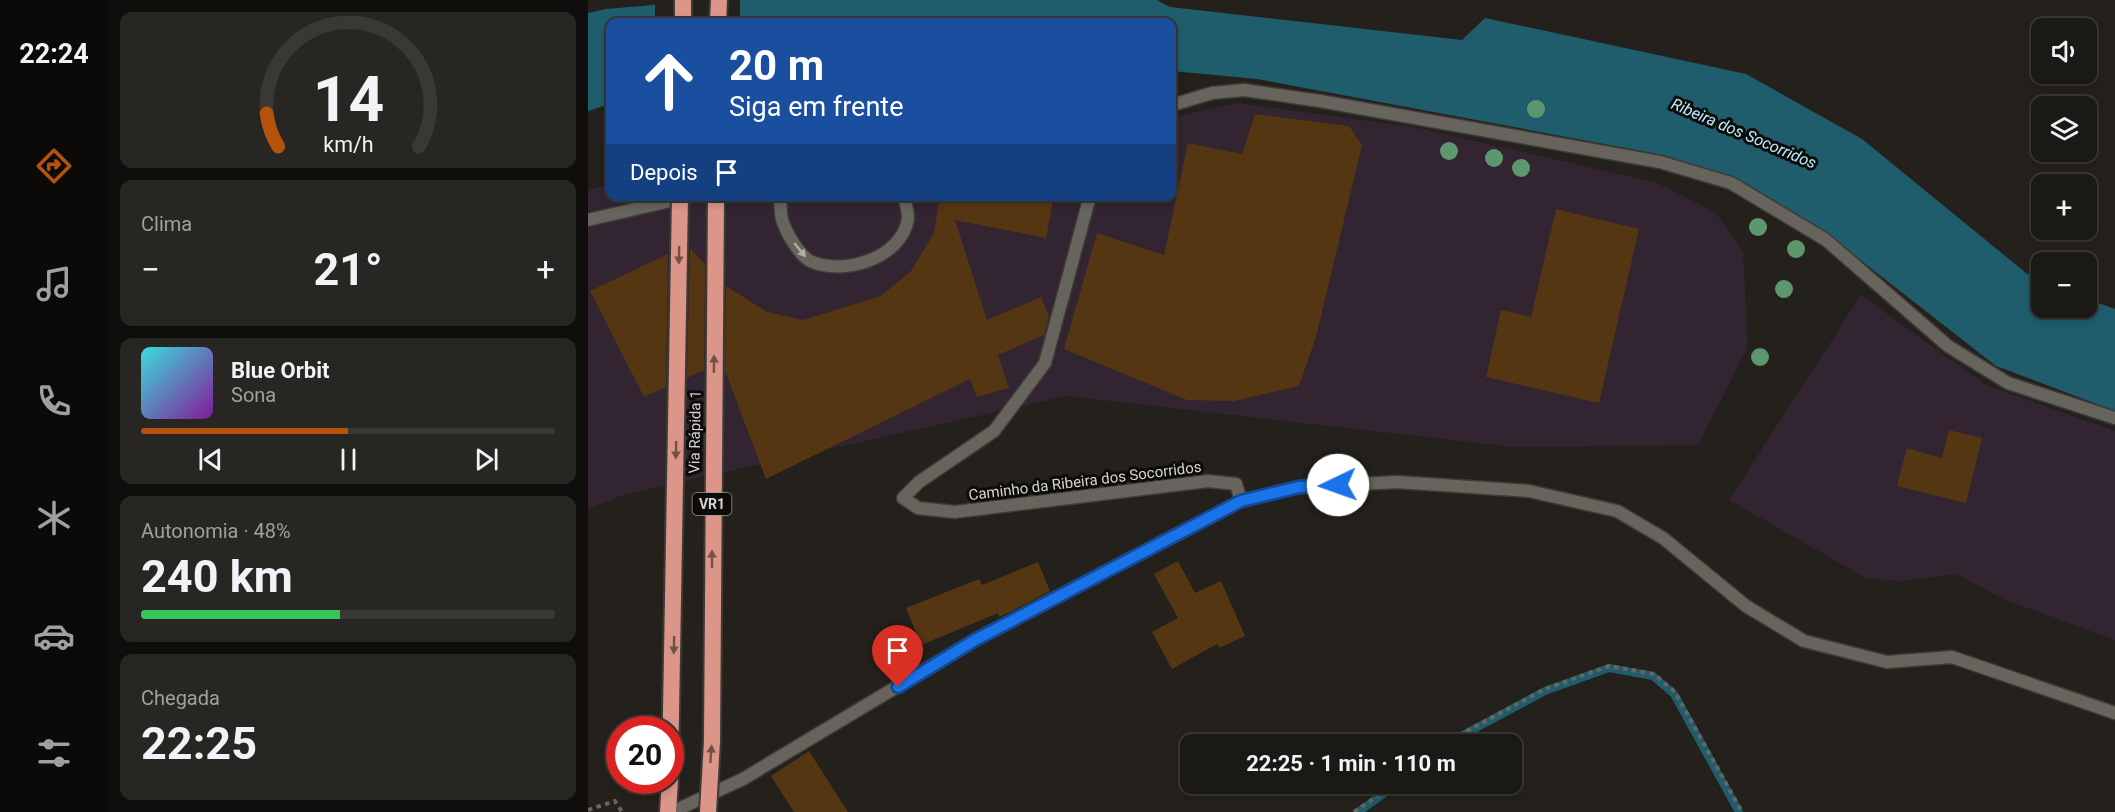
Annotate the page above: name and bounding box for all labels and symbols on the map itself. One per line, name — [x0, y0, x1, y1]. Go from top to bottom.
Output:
water label: Ribeira dos Socorridos — [1668, 94, 1819, 173]
one-way arrow — [793, 242, 805, 257]
one-way arrow — [674, 245, 684, 264]
one-way arrow — [709, 354, 718, 373]
street label: Via Rápida 1 — [685, 390, 705, 474]
one-way arrow — [672, 440, 681, 459]
position arrow — [1306, 453, 1370, 517]
street label: Caminho da Ribeira dos Socorridos — [968, 458, 1202, 504]
road number: VR1 — [692, 493, 732, 515]
one-way arrow — [707, 549, 717, 568]
pin — [872, 625, 923, 687]
one-way arrow — [669, 635, 678, 654]
speed limit sign: 20 — [606, 716, 684, 794]
one-way arrow — [707, 744, 716, 763]

